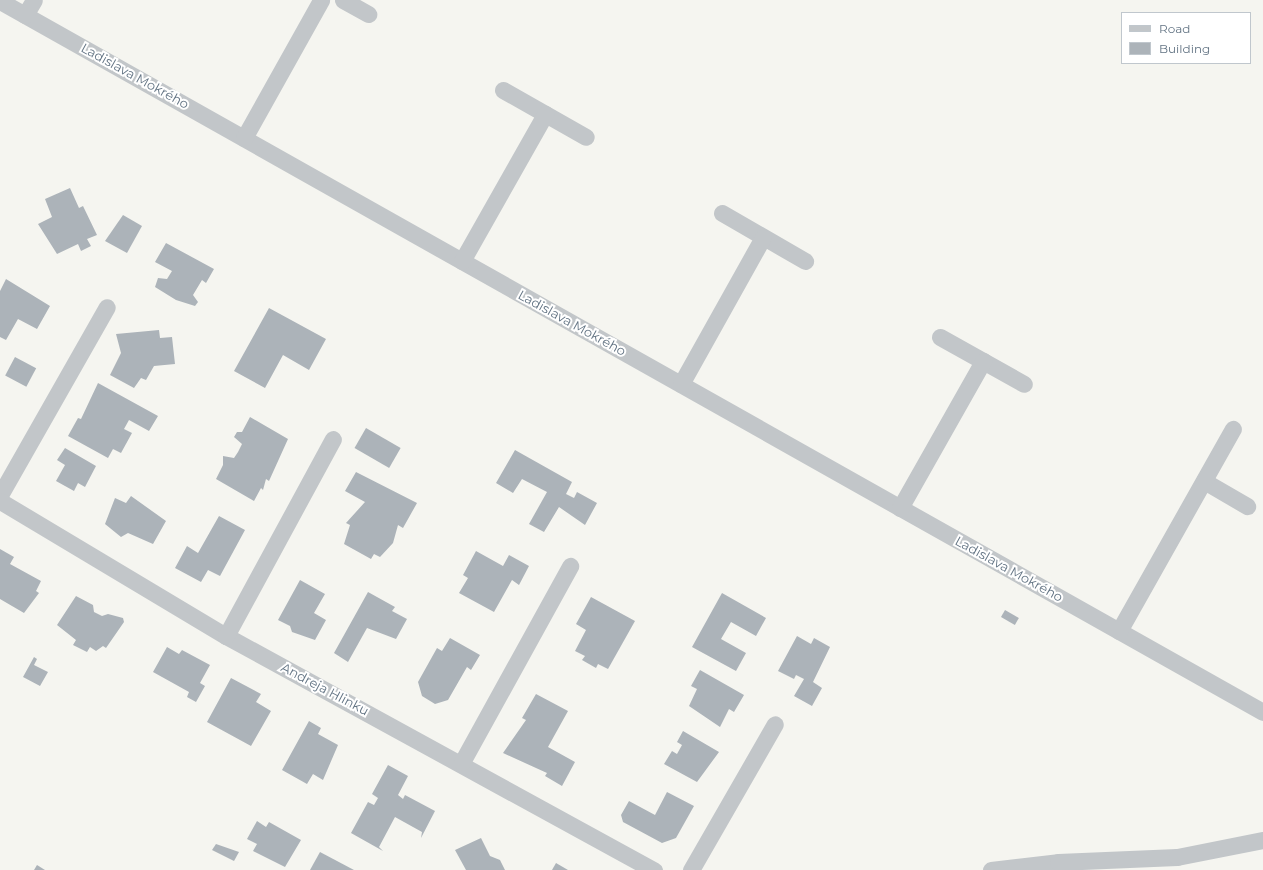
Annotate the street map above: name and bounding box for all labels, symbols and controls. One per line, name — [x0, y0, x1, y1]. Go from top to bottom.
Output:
legend — [1121, 12, 1251, 64]
text: Road — [1159, 21, 1190, 36]
street label: Ladislava Mokrého — [78, 40, 192, 112]
text: Building — [1159, 41, 1210, 56]
street label: Ladislava Mokrého — [515, 287, 629, 359]
street label: Ladislava Mokrého — [952, 533, 1066, 605]
street label: Andreja Hlinku — [278, 659, 372, 719]

